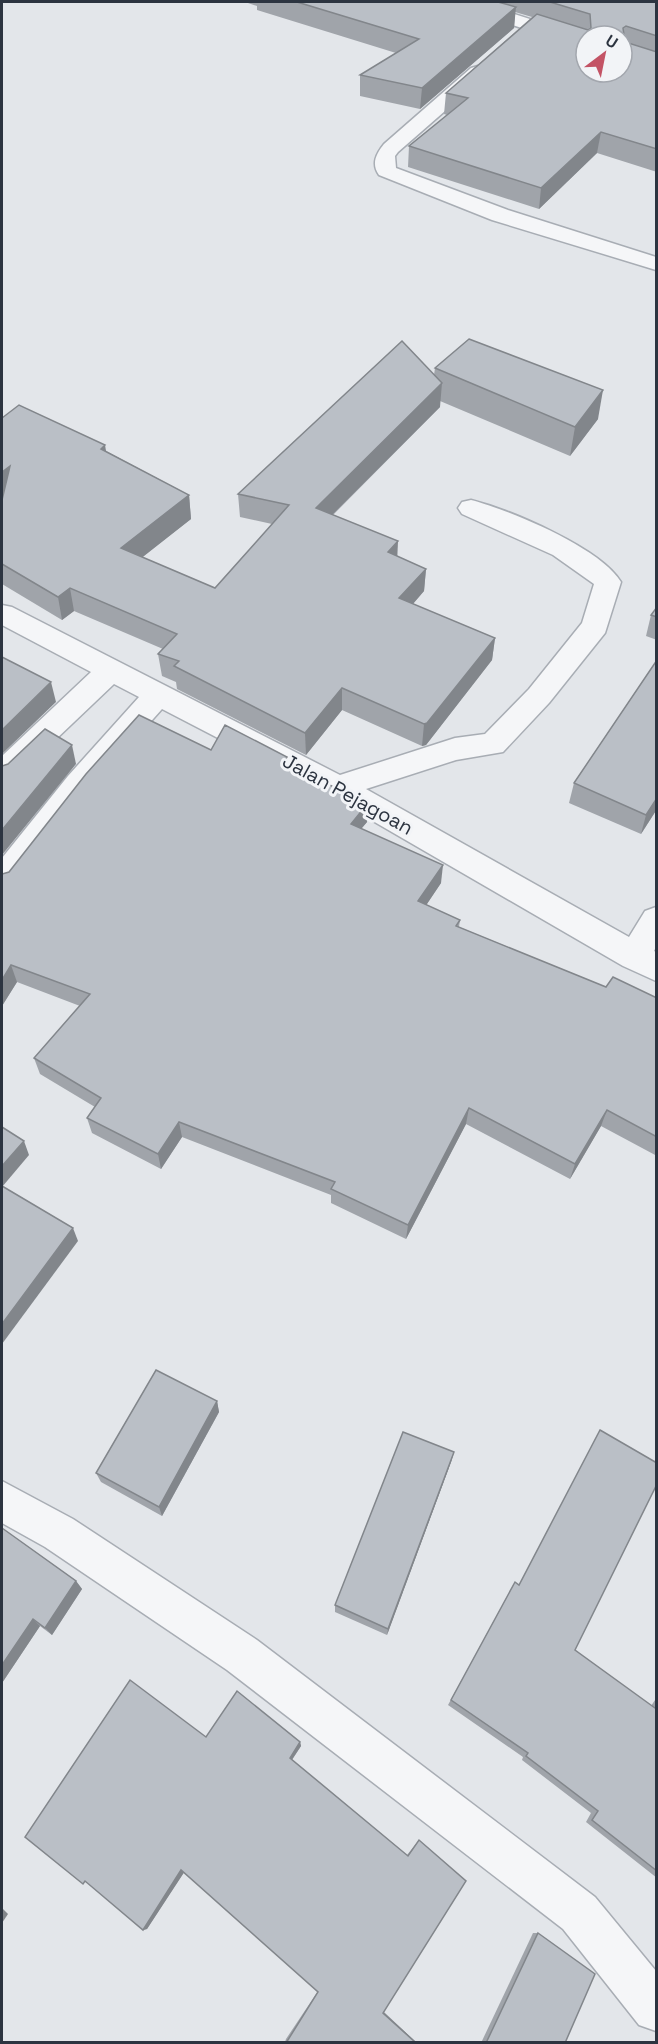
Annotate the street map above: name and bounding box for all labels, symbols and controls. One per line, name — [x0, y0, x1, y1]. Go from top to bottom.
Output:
north arrow — [574, 24, 634, 84]
text: U — [602, 30, 622, 53]
street label: Jalan Pejagoan — [278, 747, 418, 841]

